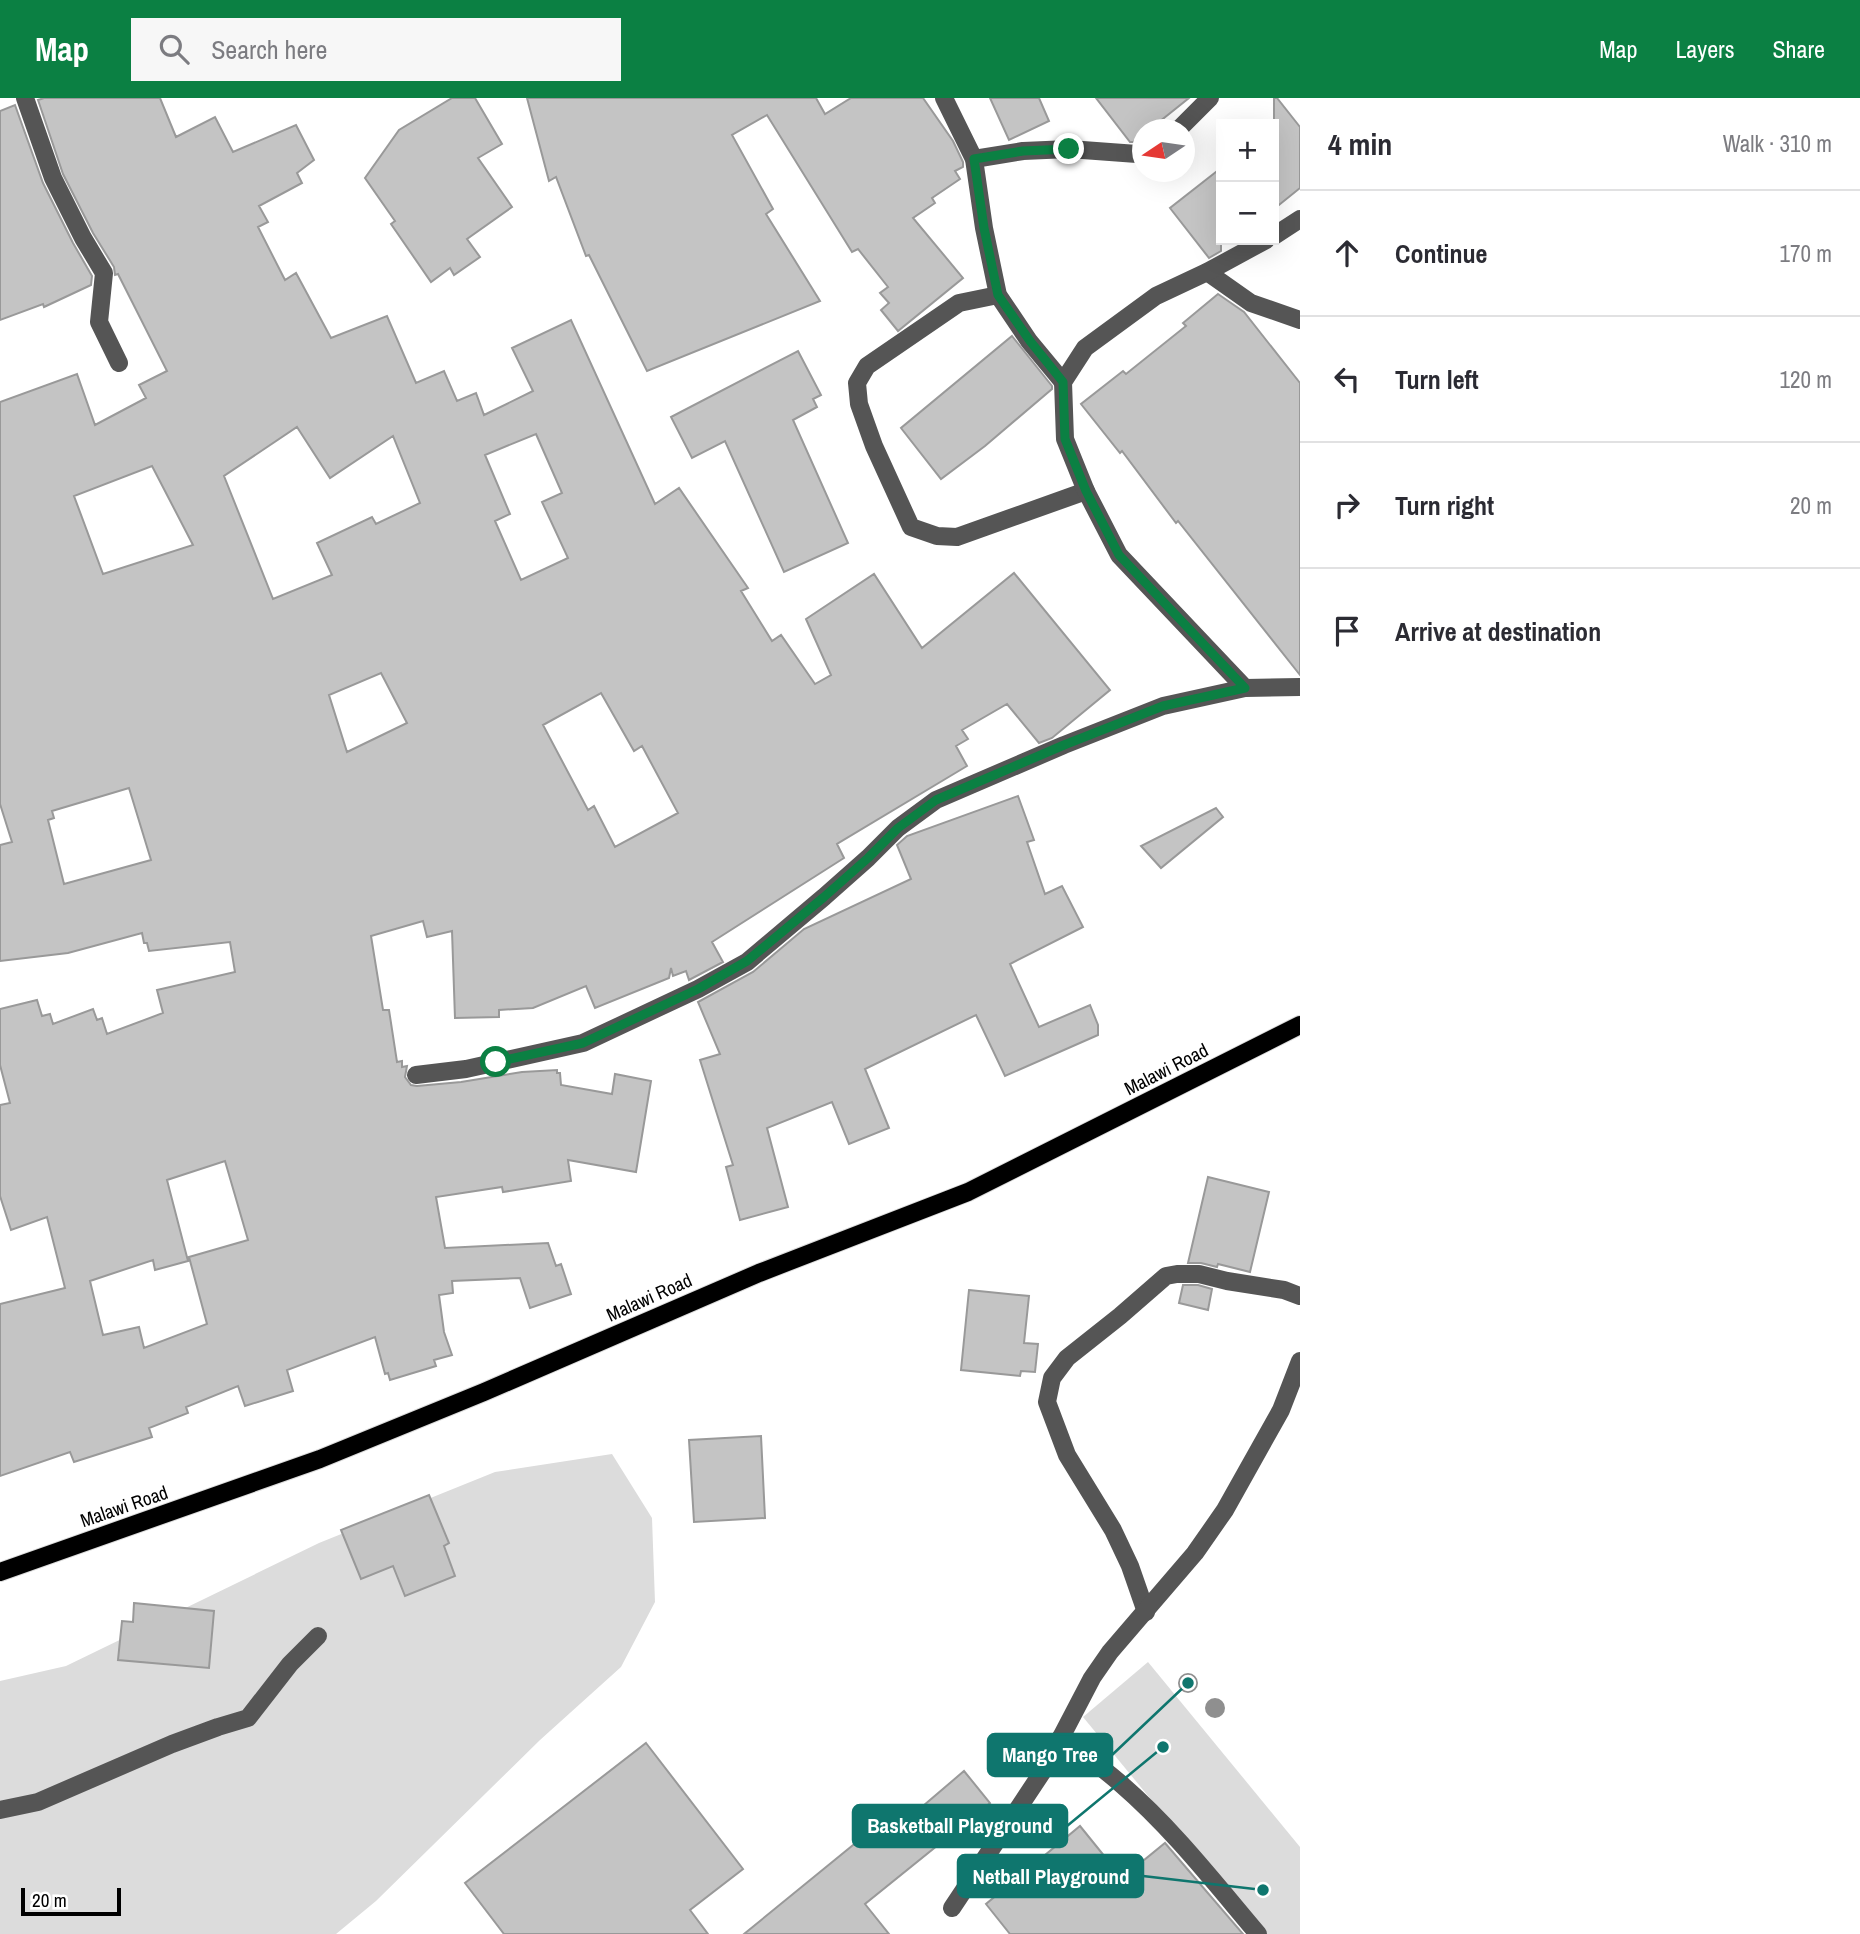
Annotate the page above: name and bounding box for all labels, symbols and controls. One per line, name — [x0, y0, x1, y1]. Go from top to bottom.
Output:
search box — [131, 18, 621, 81]
text: Map — [35, 27, 89, 71]
icon: search — [155, 30, 193, 68]
text: Search here — [211, 32, 327, 67]
text: Map — [1599, 33, 1637, 65]
text: Layers — [1675, 33, 1734, 65]
text: Share — [1772, 33, 1825, 65]
north arrow — [1132, 119, 1195, 182]
map controls — [1216, 119, 1279, 245]
button: + — [1216, 119, 1279, 182]
text: 4 min — [1328, 124, 1392, 164]
text: Walk · 310 m — [1723, 128, 1832, 159]
route end — [1053, 133, 1084, 164]
button: − — [1216, 182, 1279, 245]
icon: ahead — [1328, 234, 1366, 272]
text: Continue — [1395, 236, 1487, 271]
text: 170 m — [1780, 238, 1832, 269]
icon: left — [1328, 360, 1366, 398]
text: Turn left — [1395, 362, 1479, 397]
text: 120 m — [1780, 364, 1832, 395]
icon: right — [1328, 486, 1366, 524]
text: Turn right — [1395, 488, 1494, 523]
text: 20 m — [1790, 490, 1832, 521]
icon: arrive — [1328, 612, 1366, 650]
text: Arrive at destination — [1395, 614, 1601, 649]
street label: Malawi Road — [1120, 1037, 1212, 1101]
route start — [480, 1046, 511, 1077]
street label: Malawi Road — [602, 1267, 696, 1327]
street label: Malawi Road — [77, 1479, 171, 1533]
callout: Mango Tree — [988, 1734, 1112, 1776]
text: Mango Tree — [1002, 1740, 1098, 1769]
callout: Basketball Playground — [853, 1805, 1067, 1847]
text: Basketball Playground — [867, 1811, 1053, 1840]
callout: Netball Playground — [958, 1855, 1143, 1897]
text: Netball Playground — [973, 1862, 1129, 1891]
scale bar — [21, 1885, 121, 1917]
text: 20 m — [32, 1887, 67, 1913]

